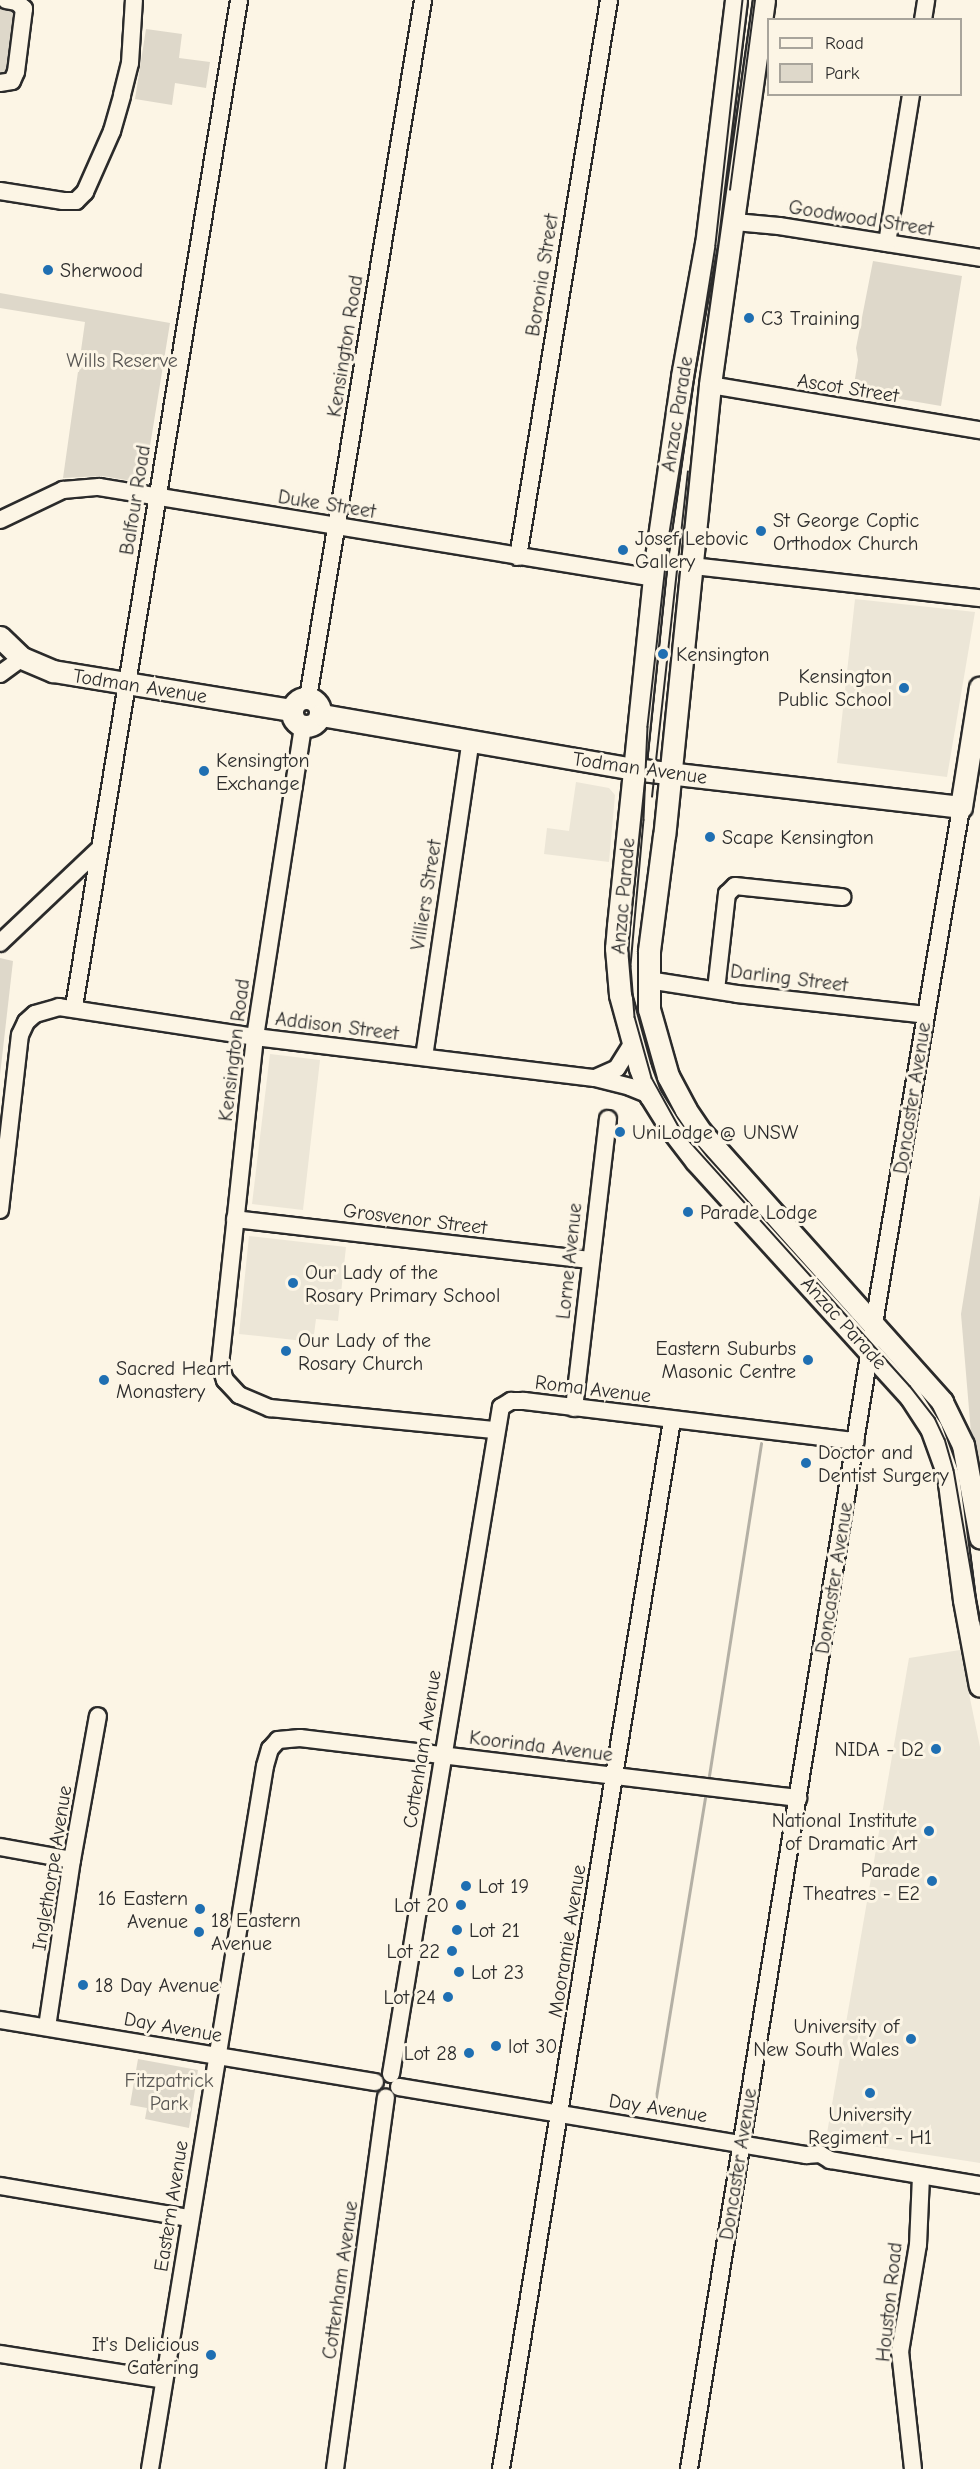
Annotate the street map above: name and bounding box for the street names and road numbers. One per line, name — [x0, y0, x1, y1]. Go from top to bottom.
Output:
street label: Goodwood Street — [787, 195, 935, 241]
street label: Boronia Street — [520, 212, 564, 338]
street label: Kensington Road — [322, 273, 368, 419]
street label: Anzac Parade — [656, 354, 698, 474]
street label: Ascot Street — [796, 368, 900, 408]
street label: Balfour Road — [114, 443, 156, 557]
street label: Duke Street — [276, 484, 378, 524]
street label: Todman Avenue — [71, 664, 209, 708]
street label: Todman Avenue — [571, 747, 709, 789]
street label: Anzac Parade — [606, 837, 640, 955]
street label: Villiers Street — [405, 838, 447, 952]
street label: Darling Street — [729, 959, 849, 997]
street label: Kensington Road — [213, 977, 255, 1123]
street label: Addison Street — [274, 1007, 400, 1045]
street label: Doncaster Avenue — [888, 1020, 936, 1176]
street label: Grosvenor Street — [342, 1198, 488, 1240]
street label: Lorne Avenue — [551, 1202, 587, 1320]
street label: Anzac Parade — [796, 1272, 892, 1374]
street label: Roma Avenue — [534, 1370, 652, 1408]
street label: Doncaster Avenue — [810, 1500, 858, 1656]
street label: Cottenham Avenue — [398, 1668, 446, 1830]
street label: Koorinda Avenue — [468, 1725, 614, 1767]
street label: Inglethorpe Avenue — [27, 1784, 77, 1952]
street label: Mooramie Avenue — [543, 1863, 591, 2019]
street label: Day Avenue — [122, 2007, 224, 2047]
street label: Doncaster Avenue — [714, 2086, 762, 2242]
street label: Day Avenue — [607, 2088, 709, 2128]
street label: Eastern Avenue — [149, 2139, 193, 2273]
street label: Cottenham Avenue — [317, 2199, 363, 2361]
street label: Houston Road — [871, 2241, 907, 2363]

